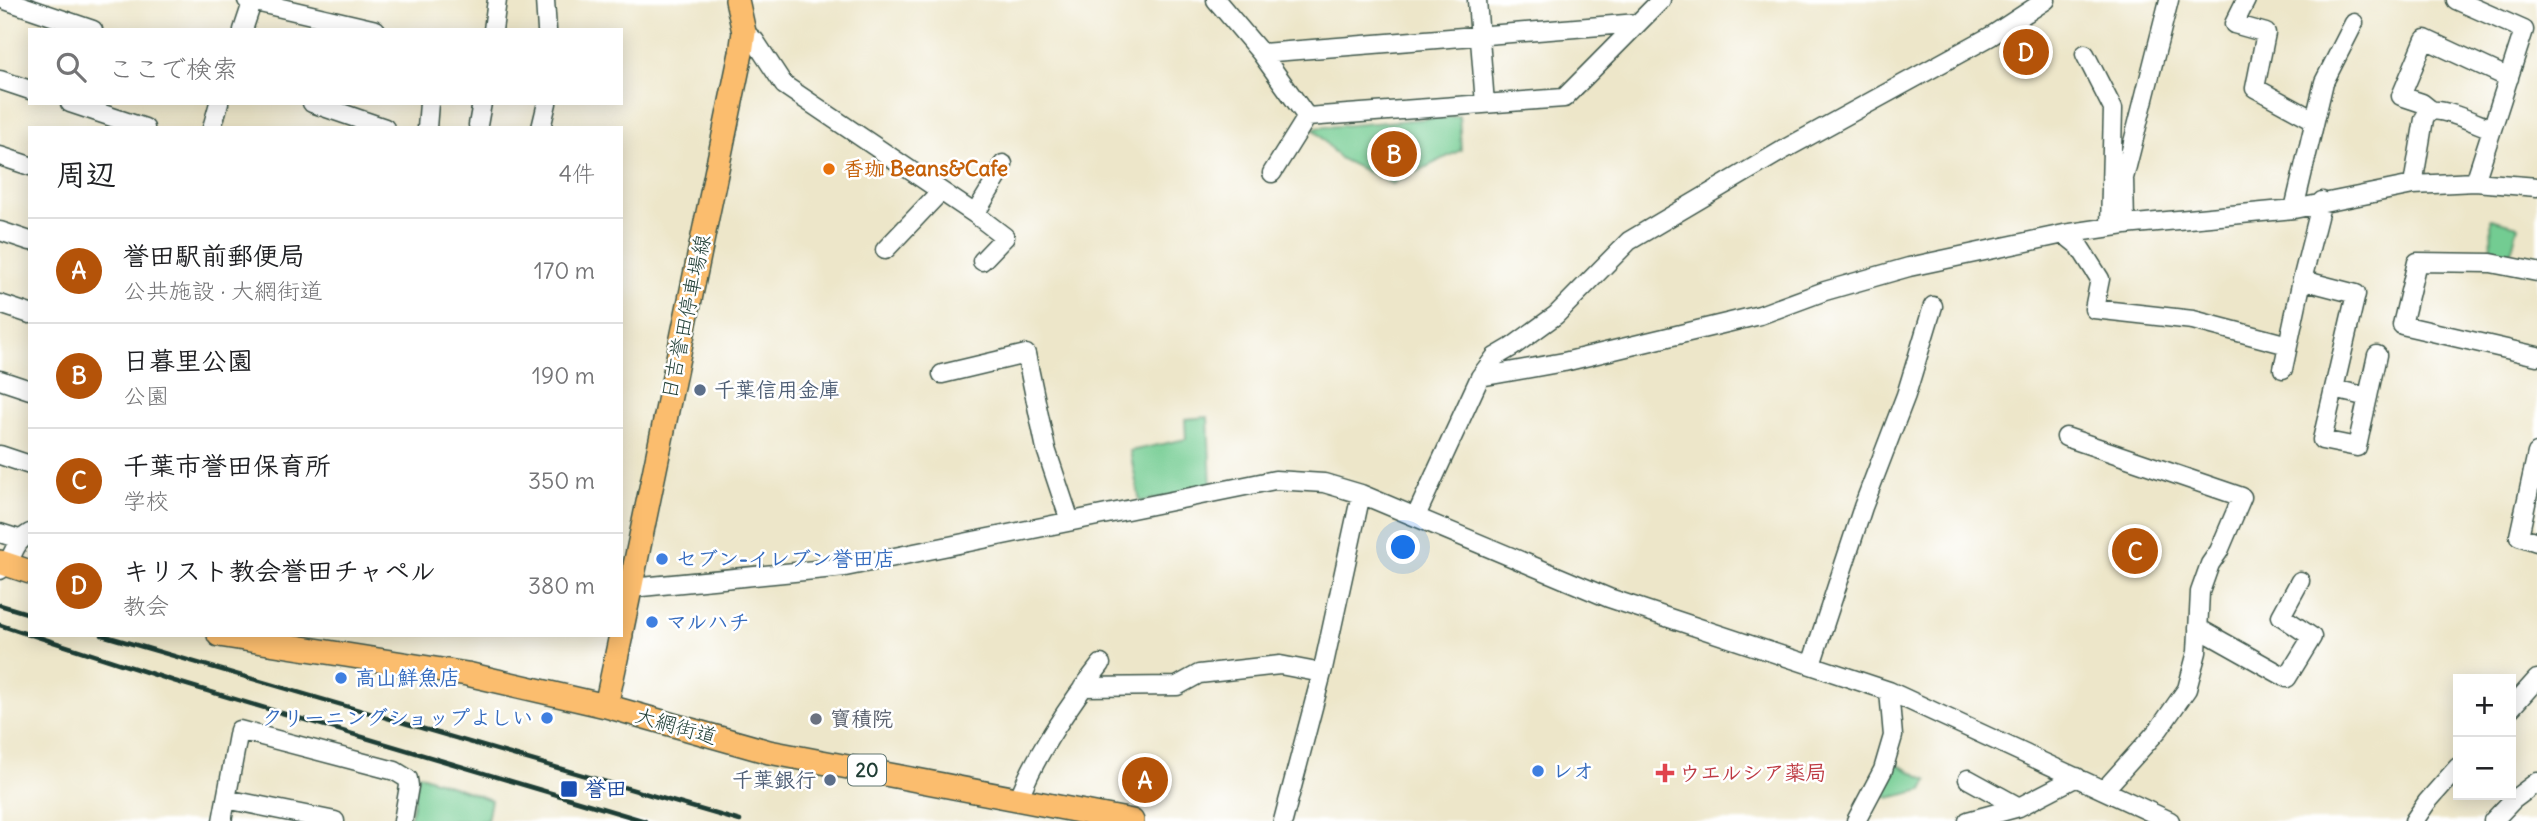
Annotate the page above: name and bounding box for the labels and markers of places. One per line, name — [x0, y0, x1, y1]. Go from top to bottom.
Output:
pin: D — [2003, 26, 2049, 78]
pin: B — [1371, 128, 1417, 180]
place label: 香珈 Beans&Cafe — [843, 155, 1008, 182]
marker: 香珈 Beans&Cafe — [821, 161, 837, 177]
place label: 千葉信用金庫 — [714, 376, 840, 403]
marker: 千葉信用金庫 — [692, 382, 708, 398]
pin: C — [2112, 525, 2158, 577]
place label: セブン-イレブン誉田店 — [676, 545, 895, 572]
marker: セブン-イレブン誉田店 — [654, 551, 670, 567]
place label: マルハチ — [666, 608, 750, 635]
marker: マルハチ — [644, 614, 660, 630]
place label: 高山鮮魚店 — [355, 664, 460, 691]
marker: 高山鮮魚店 — [333, 670, 349, 686]
place label: クリーニングショップよしい — [262, 704, 533, 731]
place label: 寶積院 — [830, 705, 893, 732]
marker: クリーニングショップよしい — [539, 710, 555, 726]
marker: 寶積院 — [808, 711, 824, 727]
pin: A — [1122, 754, 1168, 806]
place label: レオ — [1552, 757, 1594, 784]
place label: ウエルシア薬局 — [1679, 759, 1826, 786]
marker: レオ — [1530, 763, 1546, 779]
marker: ウエルシア薬局 — [1657, 765, 1673, 781]
place label: 千葉銀行 — [732, 766, 816, 793]
marker: 千葉銀行 — [822, 772, 838, 788]
place label: 誉田 — [585, 775, 627, 802]
marker: 誉田 — [559, 779, 579, 799]

